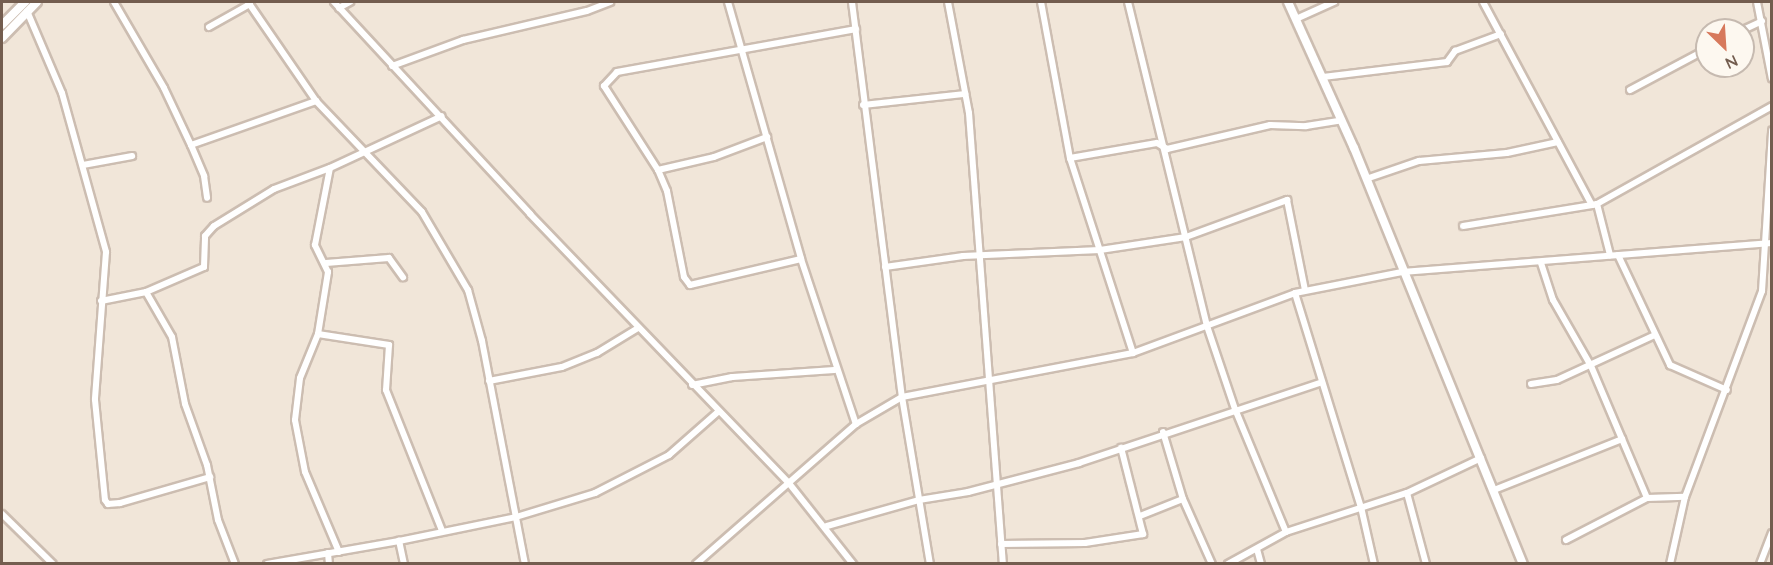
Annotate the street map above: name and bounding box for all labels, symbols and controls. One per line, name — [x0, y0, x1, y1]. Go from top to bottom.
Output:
north arrow — [1695, 18, 1755, 78]
text: N — [1722, 51, 1741, 74]

